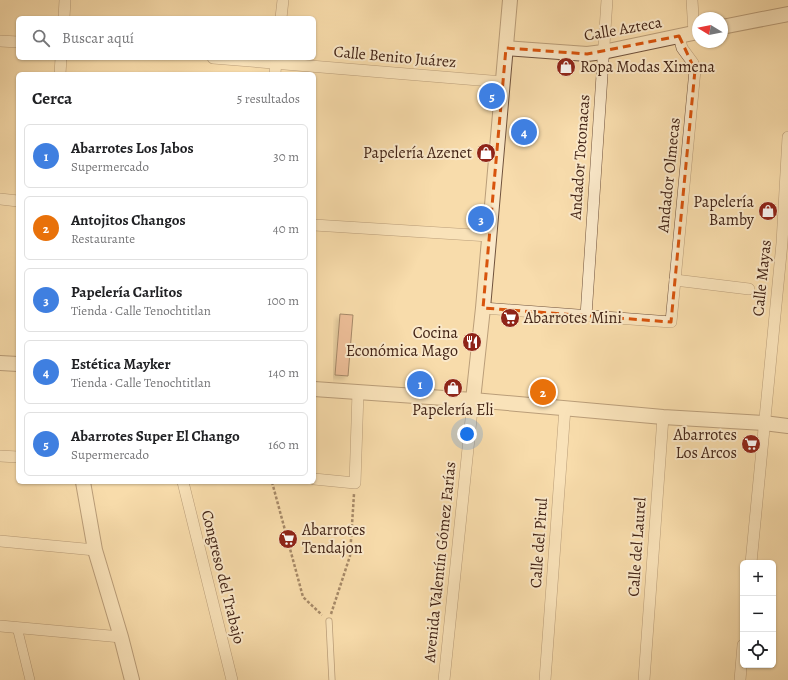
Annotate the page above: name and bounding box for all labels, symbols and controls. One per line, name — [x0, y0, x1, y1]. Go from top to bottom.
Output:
street label: Calle Azteca — [582, 11, 664, 47]
north arrow — [692, 12, 728, 48]
search box — [16, 16, 316, 60]
icon: search — [30, 27, 52, 49]
text: Buscar aquí — [62, 28, 134, 48]
street label: Calle Benito Juárez — [333, 41, 457, 73]
shop icon: Ropa Modas Ximena — [555, 56, 577, 78]
place label: Ropa Modas Ximena — [580, 56, 715, 78]
pin: 5 — [479, 81, 505, 111]
text: Cerca — [32, 87, 72, 110]
text: 5 resultados — [237, 90, 300, 107]
street label: Andador Totonacas — [565, 94, 595, 221]
street label: Andador Olmecas — [652, 116, 686, 235]
pin: 4 — [511, 117, 537, 147]
text: Abarrotes Los Jabos — [71, 138, 194, 158]
place label: Papelería Azenet — [363, 142, 472, 164]
shop icon: Papelería Azenet — [475, 142, 497, 164]
text: 1 — [44, 148, 48, 165]
text: 30 m — [273, 148, 299, 165]
text: Supermercado — [71, 158, 149, 175]
place label: Papelería Bamby — [693, 191, 755, 231]
shop icon: Papelería Bamby — [757, 200, 779, 222]
pin: 3 — [468, 204, 494, 234]
text: Antojitos Changos — [71, 210, 186, 230]
text: 2 — [43, 220, 49, 237]
text: 40 m — [273, 220, 299, 237]
text: Restaurante — [71, 230, 135, 247]
street label: Calle Mayas — [747, 239, 777, 317]
text: Papelería Carlitos — [71, 282, 182, 302]
text: 3 — [43, 292, 49, 309]
text: 100 m — [267, 292, 299, 309]
text: Tienda · Calle Tenochtitlan — [71, 302, 211, 319]
supermarket icon: Abarrotes Mini — [499, 307, 521, 329]
place label: Abarrotes Mini — [523, 307, 622, 329]
place label: Cocina Económica Mago — [346, 322, 459, 362]
restaurant icon: Cocina Económica Mago — [461, 331, 483, 353]
text: Estética Mayker — [71, 354, 171, 374]
text: 4 — [43, 364, 49, 381]
text: 140 m — [268, 364, 299, 381]
pin: 1 — [407, 369, 433, 399]
text: Tienda · Calle Tenochtitlan — [71, 374, 211, 391]
shop icon: Papelería Eli — [442, 377, 464, 399]
pin: 2 — [530, 377, 556, 407]
place label: Papelería Eli — [412, 399, 494, 421]
your location — [457, 424, 477, 444]
place label: Abarrotes Los Arcos — [672, 424, 737, 464]
text: Abarrotes Super El Chango — [71, 426, 240, 446]
supermarket icon: Abarrotes Los Arcos — [740, 433, 762, 455]
text: 5 — [43, 436, 49, 453]
text: 160 m — [268, 436, 299, 453]
text: Supermercado — [71, 446, 149, 463]
street label: Avenida Valentín Gómez Farías — [418, 460, 461, 665]
street label: Calle del Laurel — [623, 496, 651, 598]
street label: Calle del Pirul — [525, 497, 553, 589]
street label: Congreso del Trabajo — [196, 508, 250, 646]
place label: Abarrotes Tendajon — [301, 519, 366, 559]
supermarket icon: Abarrotes Tendajon — [277, 528, 299, 550]
map controls — [740, 560, 776, 668]
button: + — [740, 560, 776, 596]
button: − — [740, 596, 776, 632]
button: locate — [740, 632, 776, 668]

